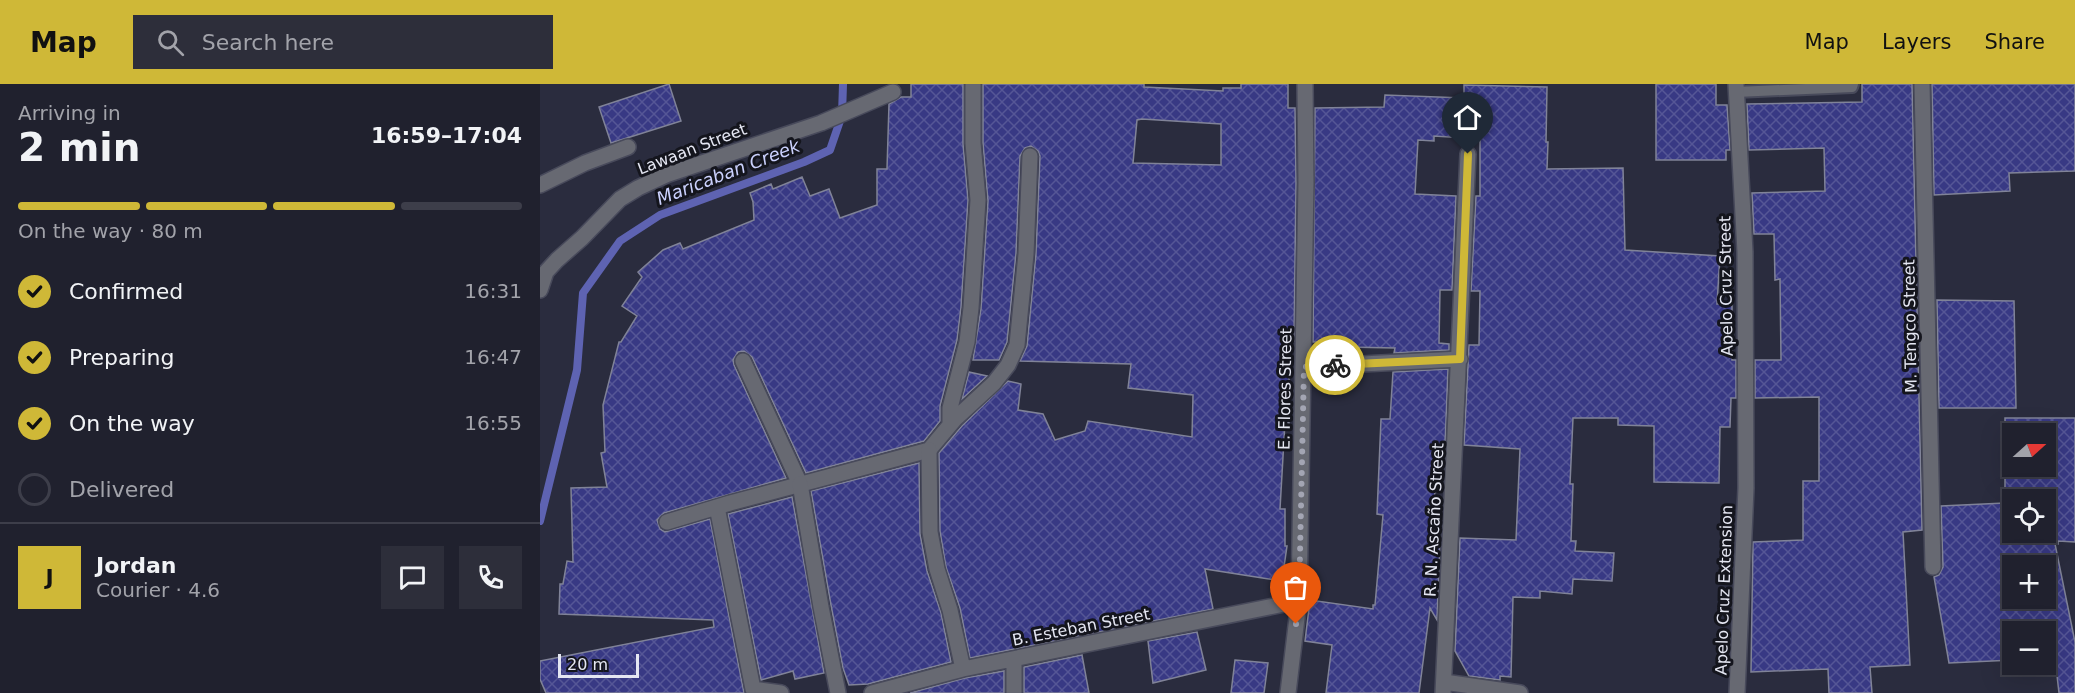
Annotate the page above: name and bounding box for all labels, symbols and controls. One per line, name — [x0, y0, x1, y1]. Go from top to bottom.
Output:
search box — [133, 15, 553, 69]
text: Map — [30, 26, 97, 59]
icon: search — [154, 26, 187, 59]
text: Search here — [202, 30, 334, 55]
text: Map — [1805, 30, 1849, 54]
text: Layers — [1882, 30, 1951, 54]
text: Share — [1984, 30, 2045, 54]
pin — [1442, 92, 1493, 154]
text: Arriving in — [18, 101, 121, 125]
icon: home — [1451, 101, 1484, 134]
street label: Lawaan Street — [635, 119, 749, 179]
text: 16:59–17:04 — [371, 123, 522, 148]
text: 2 min — [18, 125, 140, 170]
water label: Maricaban Creek — [653, 134, 804, 209]
street label: Apelo Cruz Street — [1715, 216, 1737, 356]
text: On the way · 80 m — [18, 219, 203, 243]
street label: M. Tengco Street — [1899, 259, 1921, 393]
icon: check — [18, 275, 51, 308]
text: Confirmed — [69, 279, 183, 304]
text: 16:31 — [464, 279, 522, 303]
street label: E. Flores Street — [1274, 328, 1296, 450]
courier — [1305, 335, 1365, 395]
icon: check — [18, 341, 51, 374]
text: Preparing — [69, 345, 175, 370]
text: 16:47 — [464, 345, 522, 369]
icon: bike — [1319, 349, 1352, 382]
icon: check — [18, 407, 51, 440]
text: On the way — [69, 411, 195, 436]
text: 16:55 — [464, 411, 522, 435]
north arrow — [2002, 423, 2056, 477]
map controls — [2002, 423, 2056, 675]
street label: R. N. Ascaño Street — [1420, 442, 1448, 598]
text: Delivered — [69, 477, 174, 502]
button: locate — [2002, 489, 2056, 543]
street label: Apelo Cruz Extension — [1712, 505, 1736, 675]
button: chat — [381, 546, 444, 609]
button: phone — [459, 546, 522, 609]
text: Jordan — [96, 553, 176, 578]
button: + — [2002, 555, 2056, 609]
pin — [1270, 562, 1321, 624]
text: J — [45, 565, 54, 590]
icon: bag — [1279, 571, 1312, 604]
text: Courier · 4.6 — [96, 578, 220, 602]
street label: B. Esteban Street — [1011, 604, 1151, 650]
button: − — [2002, 621, 2056, 675]
scale bar — [558, 651, 639, 678]
text: 20 m — [567, 655, 608, 674]

